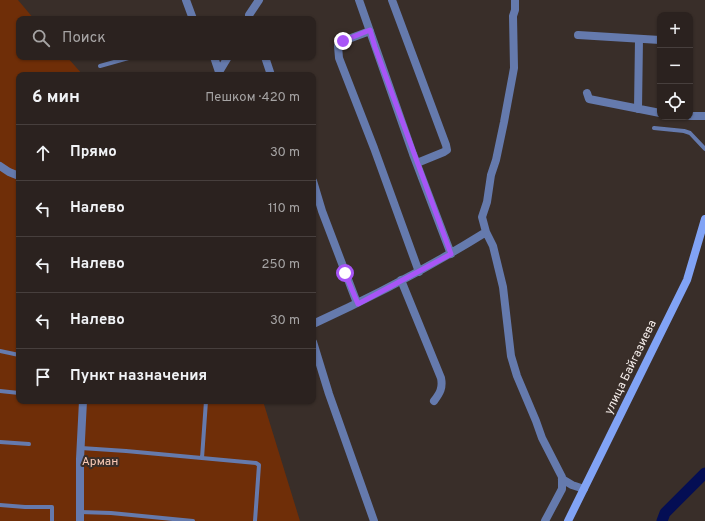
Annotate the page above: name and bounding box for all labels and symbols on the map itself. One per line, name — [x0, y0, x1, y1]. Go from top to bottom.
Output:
route end — [334, 32, 352, 50]
route start — [336, 264, 354, 282]
street label: улица Байгазиева — [601, 317, 661, 417]
park label: Арман — [82, 454, 118, 470]

